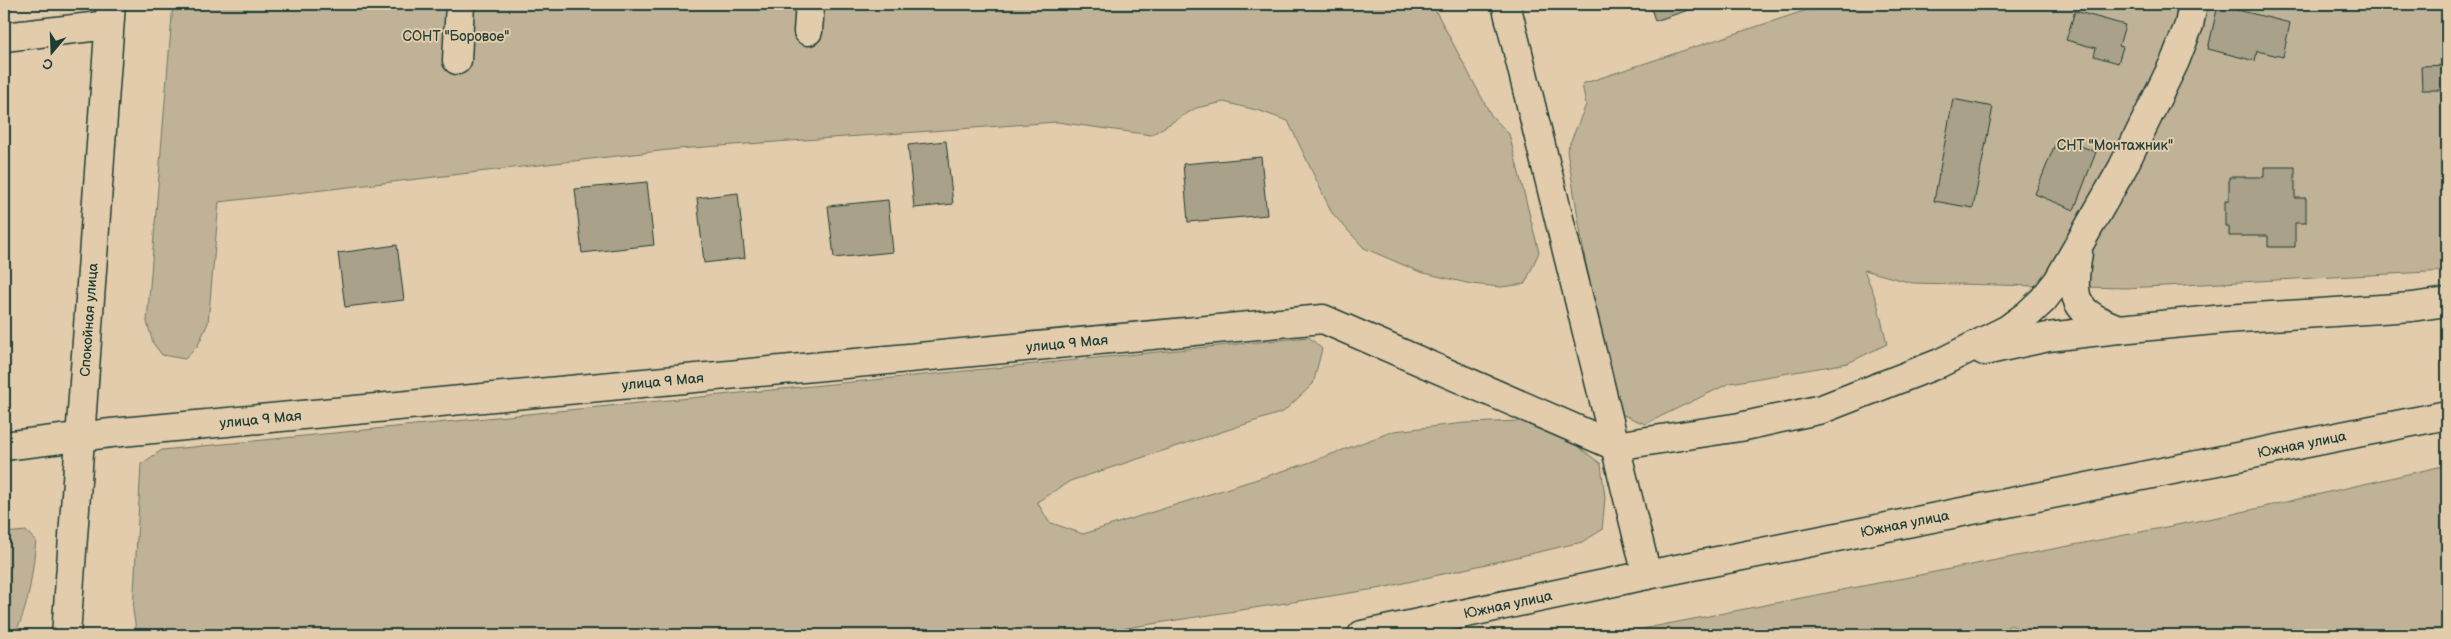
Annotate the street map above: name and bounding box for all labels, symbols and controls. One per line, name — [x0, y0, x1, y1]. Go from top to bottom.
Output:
north arrow — [28, 28, 78, 78]
park label: СОНТ "Боровое" — [403, 28, 509, 45]
text: С — [40, 54, 55, 73]
park label: СНТ "Монтажник" — [2057, 137, 2173, 154]
street label: Спокойная улица — [76, 262, 102, 377]
street label: улица 9 Мая — [1025, 331, 1109, 356]
street label: улица 9 Мая — [621, 369, 705, 394]
street label: улица 9 Мая — [219, 407, 303, 432]
street label: Южная улица — [2256, 427, 2348, 462]
street label: Южная улица — [1859, 507, 1951, 541]
street label: Южная улица — [1462, 587, 1554, 622]

